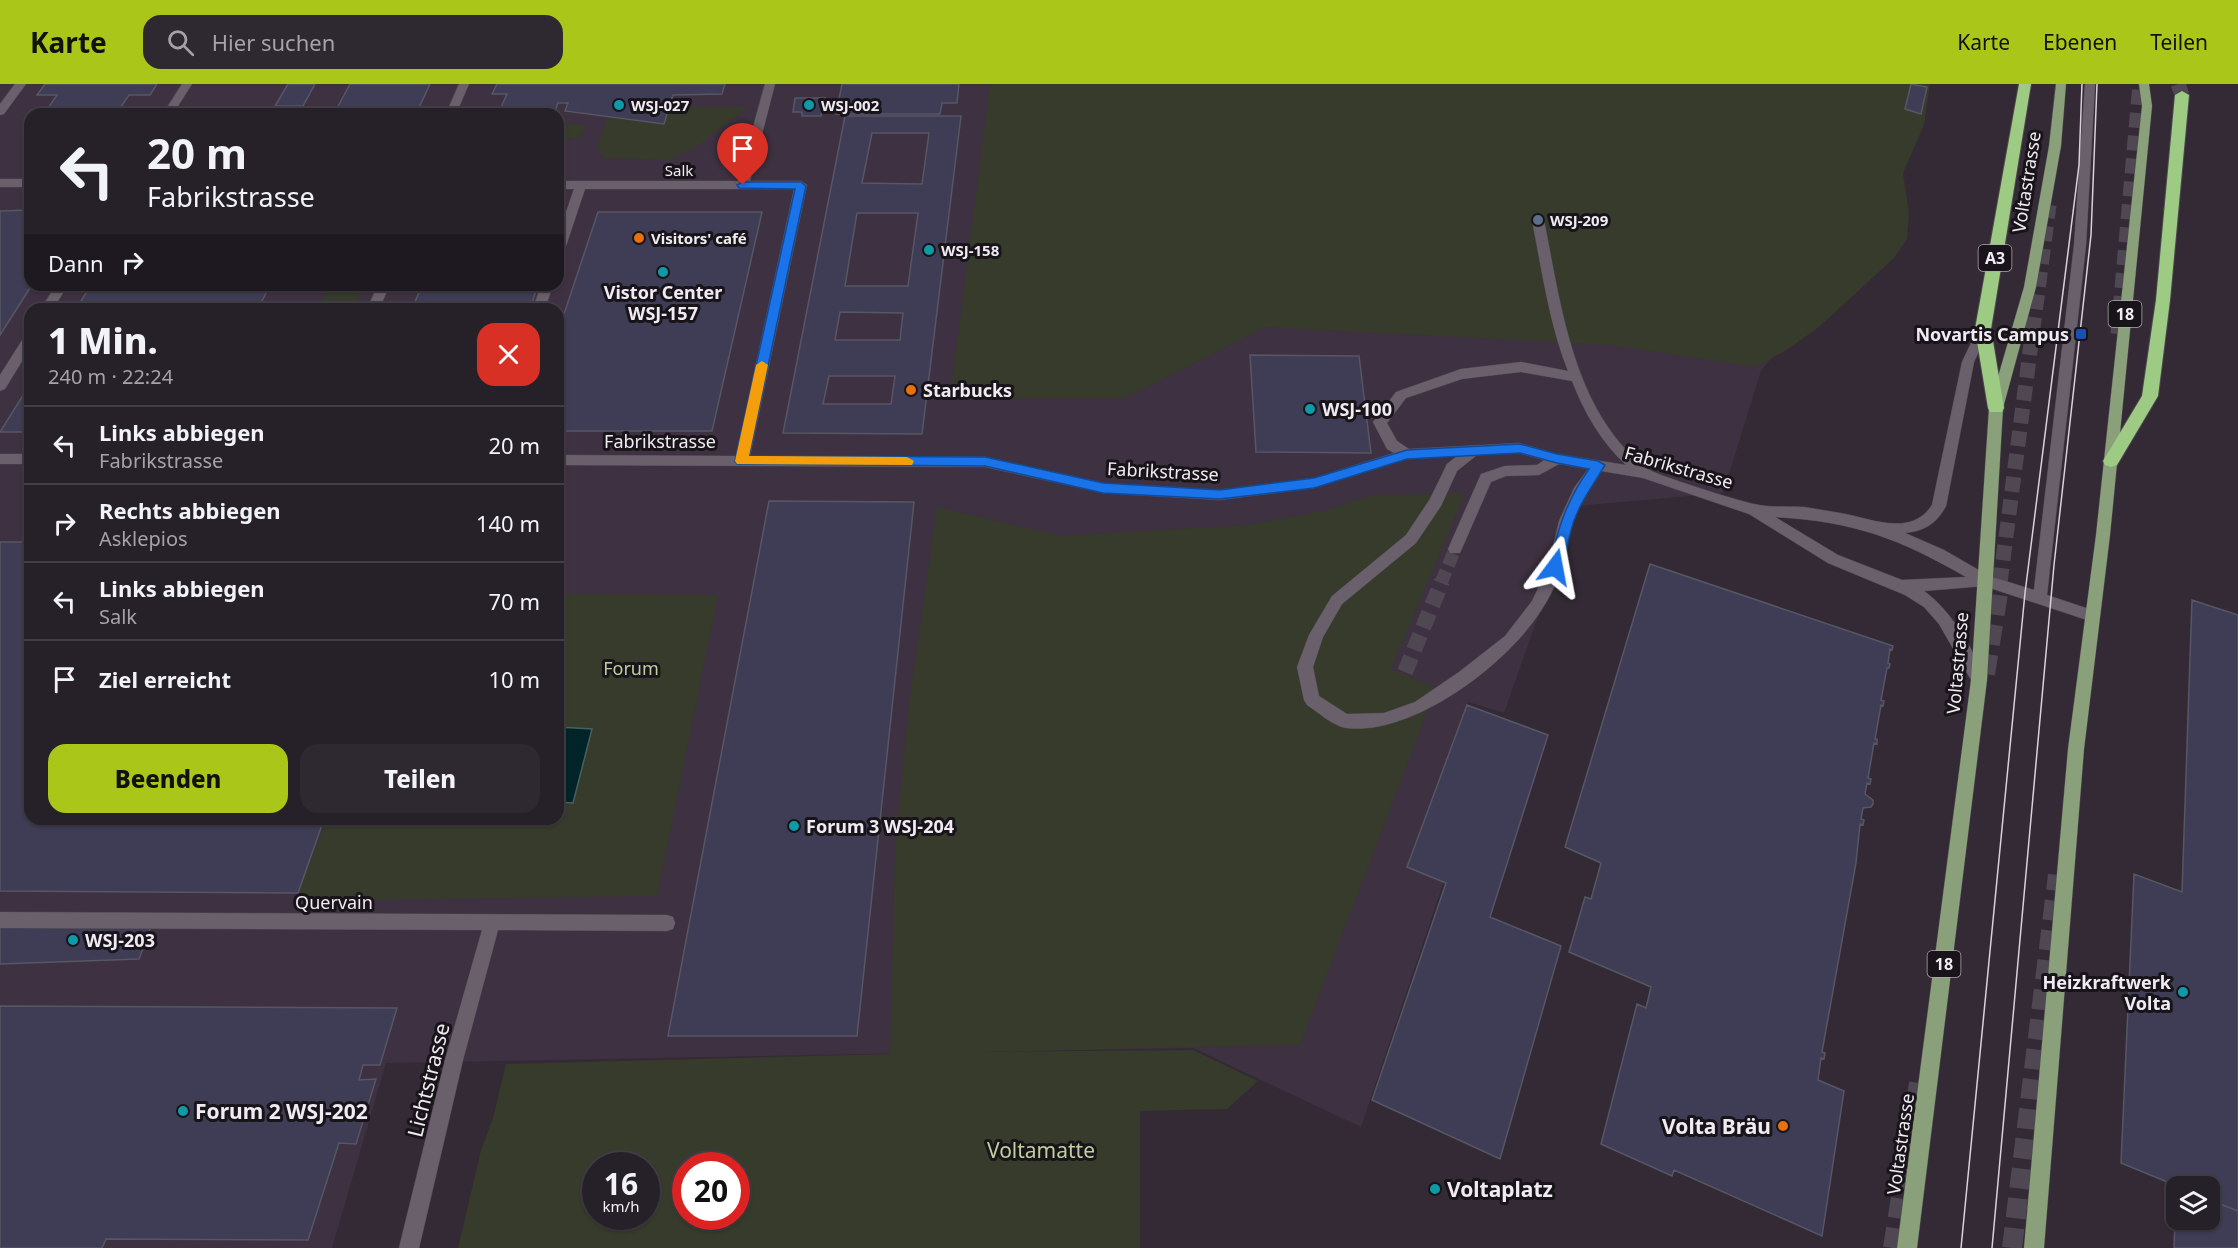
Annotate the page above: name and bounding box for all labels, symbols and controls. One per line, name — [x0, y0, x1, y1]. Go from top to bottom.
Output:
search box — [143, 15, 563, 69]
text: Karte — [30, 23, 107, 61]
icon: search — [164, 26, 197, 59]
text: Hier suchen — [212, 27, 335, 57]
text: Karte — [1957, 28, 2010, 56]
text: Ebenen — [2043, 28, 2117, 56]
text: Teilen — [2150, 28, 2208, 56]
place label: WSJ-027 — [631, 95, 690, 115]
place label: WSJ-002 — [821, 95, 880, 115]
marker: WSJ-027 — [612, 98, 626, 112]
marker: WSJ-002 — [802, 98, 816, 112]
pin — [717, 123, 768, 185]
text: 20 m — [147, 124, 247, 181]
street label: Voltastrasse — [2006, 130, 2046, 234]
icon: left — [48, 132, 126, 210]
icon: arrive — [726, 132, 759, 165]
street label: Salk — [665, 160, 693, 180]
text: Fabrikstrasse — [147, 178, 315, 215]
place label: WSJ-209 — [1550, 210, 1609, 230]
marker: WSJ-209 — [1531, 213, 1545, 227]
place label: Visitors' café — [651, 228, 747, 248]
marker: Visitors' café — [632, 231, 646, 245]
place label: WSJ-158 — [941, 240, 1000, 260]
marker: WSJ-158 — [922, 243, 936, 257]
road number: A3 — [1978, 245, 2012, 271]
icon: right — [116, 246, 149, 279]
text: Dann — [48, 248, 104, 278]
marker: Vistor Center WSJ-157 — [656, 265, 670, 279]
place label: Vistor Center WSJ-157 — [604, 280, 722, 325]
road number: 18 — [2108, 301, 2142, 327]
text: 1 Min. — [48, 316, 158, 365]
place label: Novartis Campus — [1915, 322, 2069, 346]
button: close — [477, 323, 540, 386]
marker: Novartis Campus — [2074, 327, 2088, 341]
text: 240 m · 22:24 — [48, 363, 173, 390]
place label: Starbucks — [923, 378, 1012, 402]
marker: Starbucks — [904, 383, 918, 397]
place label: WSJ-100 — [1322, 397, 1392, 421]
marker: WSJ-100 — [1303, 402, 1317, 416]
text: Links abbiegen — [99, 417, 265, 447]
icon: left — [48, 429, 81, 462]
street label: Fabrikstrasse — [604, 429, 716, 453]
text: 20 m — [489, 430, 540, 460]
street label: Fabrikstrasse — [1622, 440, 1736, 494]
text: Fabrikstrasse — [99, 447, 223, 474]
street label: Fabrikstrasse — [1107, 456, 1219, 486]
text: Rechts abbiegen — [99, 495, 281, 525]
icon: right — [48, 507, 81, 540]
text: 140 m — [476, 508, 540, 538]
text: Asklepios — [99, 525, 188, 552]
position arrow — [1523, 535, 1587, 599]
text: Links abbiegen — [99, 573, 265, 603]
icon: left — [48, 585, 81, 618]
text: 70 m — [489, 586, 540, 616]
text: Salk — [99, 603, 137, 630]
street label: Voltastrasse — [1941, 611, 1973, 715]
park label: Forum — [603, 656, 659, 680]
icon: arrive — [48, 663, 81, 696]
text: Ziel erreicht — [99, 664, 231, 694]
text: 10 m — [489, 664, 540, 694]
button: Beenden — [48, 744, 288, 813]
button: Teilen — [300, 744, 540, 813]
place label: Forum 3 WSJ-204 — [806, 814, 954, 838]
marker: Forum 3 WSJ-204 — [787, 819, 801, 833]
street label: Quervain — [295, 890, 373, 914]
place label: WSJ-203 — [85, 928, 155, 952]
marker: WSJ-203 — [66, 933, 80, 947]
road number: 18 — [1928, 951, 1960, 977]
place label: Heizkraftwerk Volta — [2042, 970, 2172, 1015]
marker: Heizkraftwerk Volta — [2176, 985, 2190, 999]
street label: Lichtstrasse — [400, 1020, 456, 1140]
street label: Voltastrasse — [1881, 1092, 1919, 1196]
place label: Forum 2 WSJ-202 — [195, 1097, 368, 1125]
marker: Forum 2 WSJ-202 — [176, 1104, 190, 1118]
place label: Volta Bräu — [1662, 1112, 1771, 1140]
marker: Volta Bräu — [1776, 1119, 1790, 1133]
park label: Voltamatte — [987, 1136, 1095, 1164]
speed limit sign: 20 — [672, 1152, 750, 1230]
text: 16 — [604, 1163, 638, 1204]
place label: Voltaplatz — [1447, 1175, 1553, 1203]
map controls — [2166, 1176, 2220, 1230]
button: layers — [2166, 1176, 2220, 1230]
marker: Voltaplatz — [1428, 1182, 1442, 1196]
text: km/h — [603, 1196, 639, 1216]

